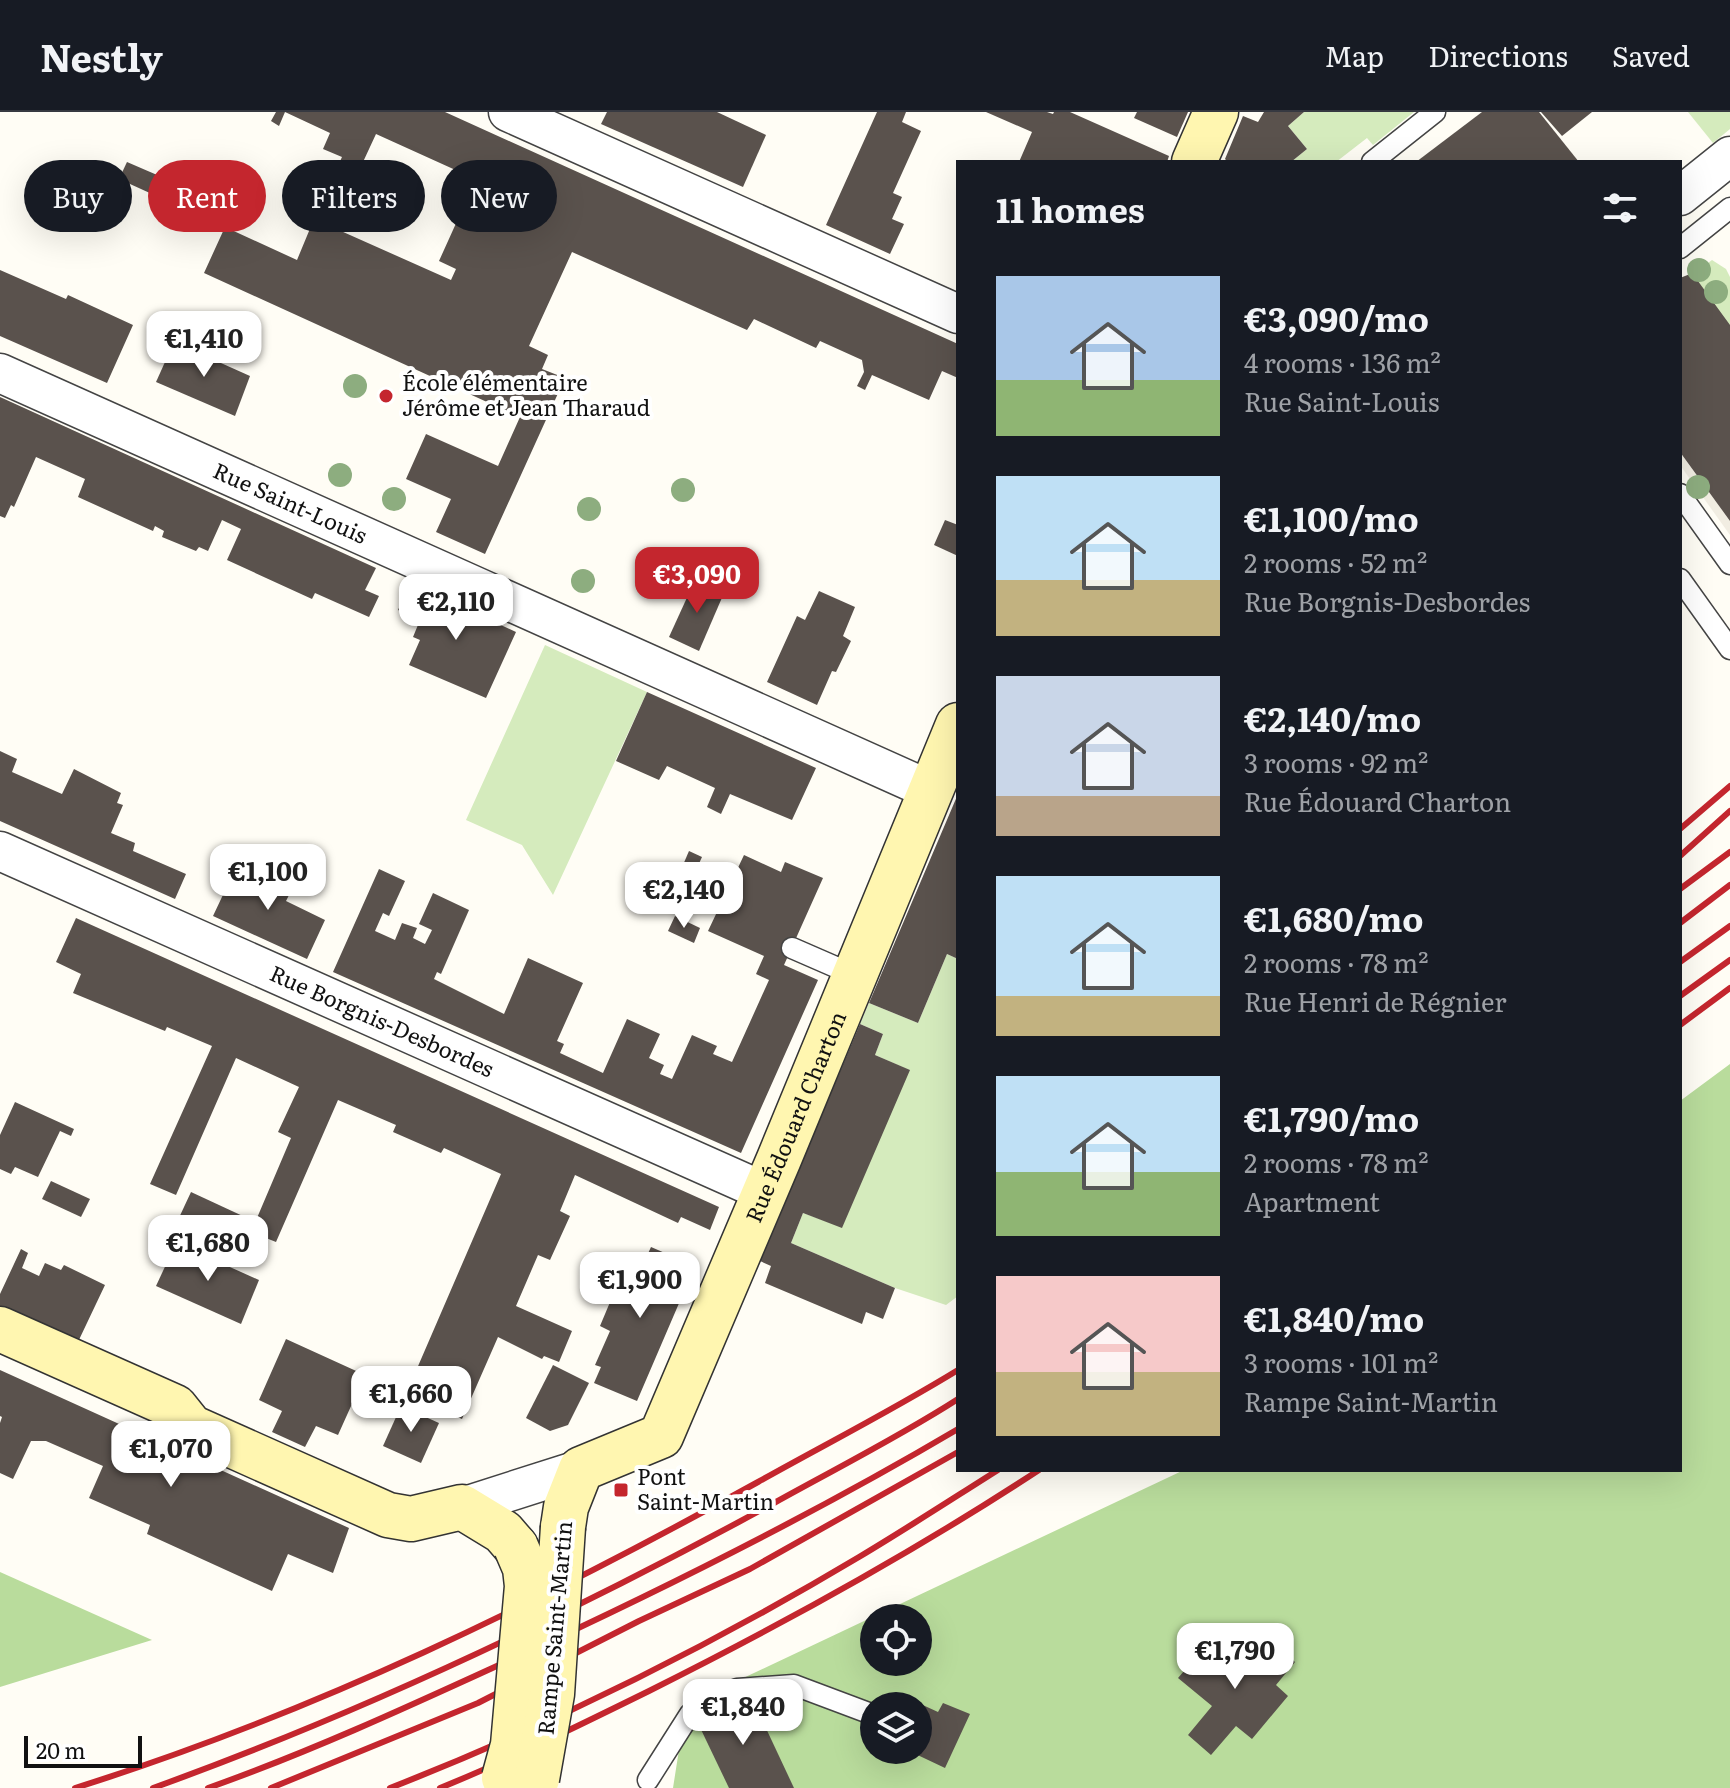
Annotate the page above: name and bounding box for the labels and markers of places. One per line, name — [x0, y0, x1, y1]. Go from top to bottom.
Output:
pin: €1,410 — [139, 311, 269, 379]
place label: École élémentaire Jérôme et Jean Tharaud — [402, 365, 650, 423]
marker: École élémentaire Jérôme et Jean Tharaud — [377, 387, 395, 405]
pin: €3,090 — [632, 547, 762, 615]
pin: €2,110 — [391, 574, 521, 642]
pin: €1,100 — [203, 844, 333, 912]
pin: €2,140 — [619, 862, 749, 930]
pin: €1,680 — [143, 1215, 273, 1283]
pin: €1,900 — [575, 1252, 705, 1320]
pin: €1,660 — [346, 1366, 476, 1434]
pin: €1,070 — [106, 1421, 236, 1489]
place label: Pont Saint-Martin — [637, 1459, 774, 1517]
marker: Pont Saint-Martin — [612, 1481, 630, 1499]
pin: €1,790 — [1170, 1623, 1300, 1691]
pin: €1,840 — [678, 1679, 808, 1747]

